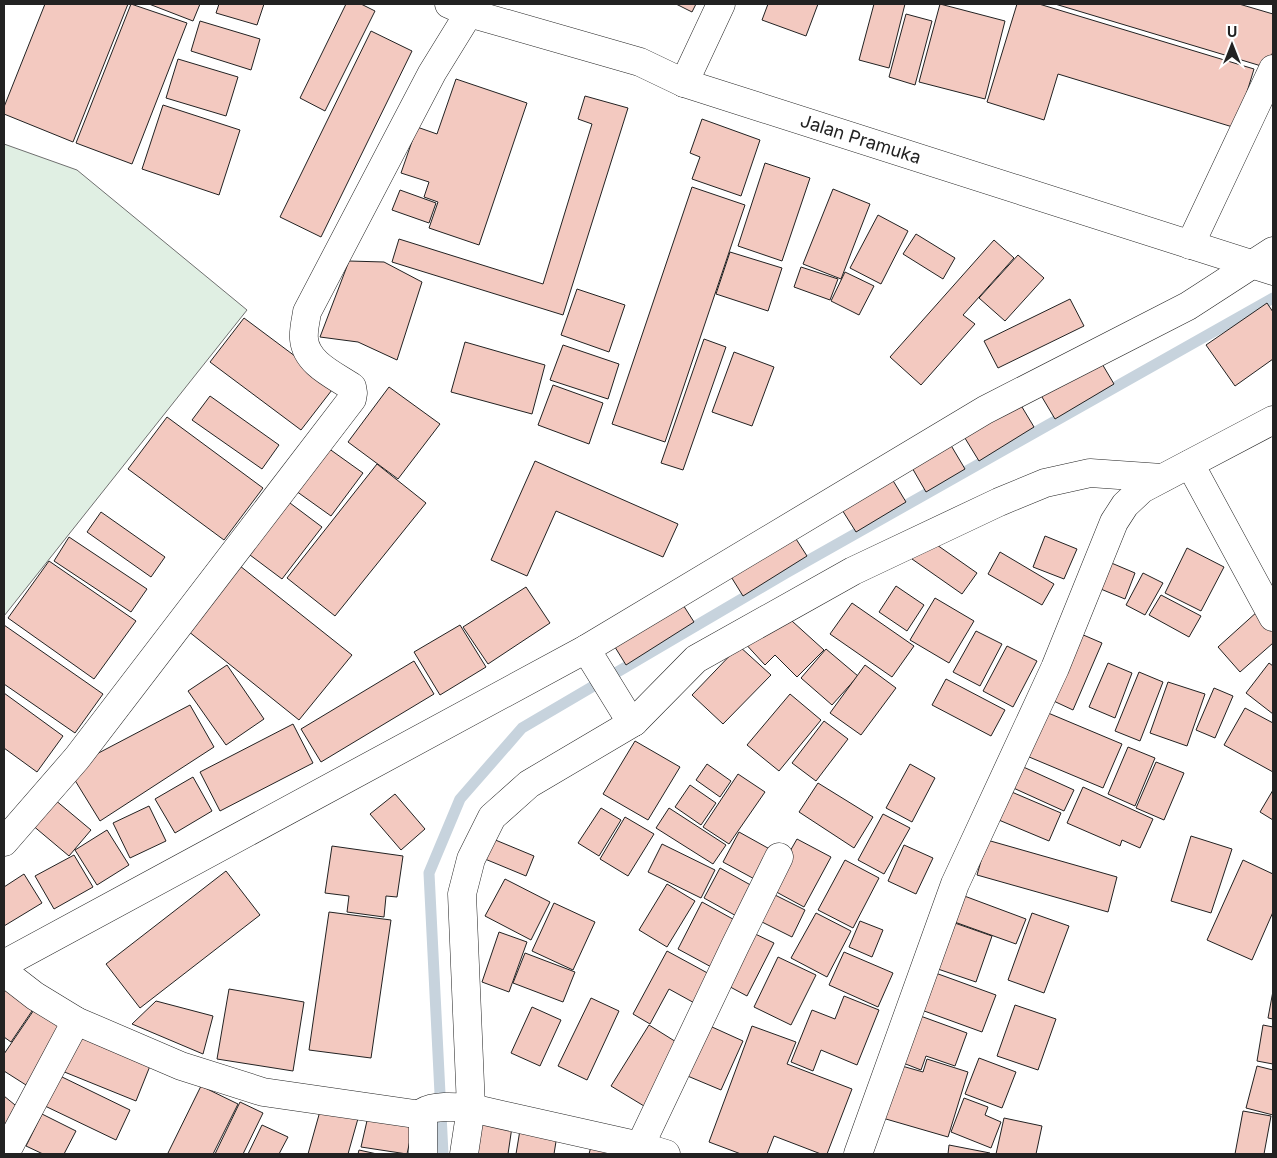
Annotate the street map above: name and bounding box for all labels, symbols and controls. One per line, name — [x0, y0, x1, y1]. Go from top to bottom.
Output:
north arrow — [1207, 20, 1257, 70]
text: U — [1227, 23, 1237, 40]
street label: Jalan Pramuka — [798, 110, 924, 168]

